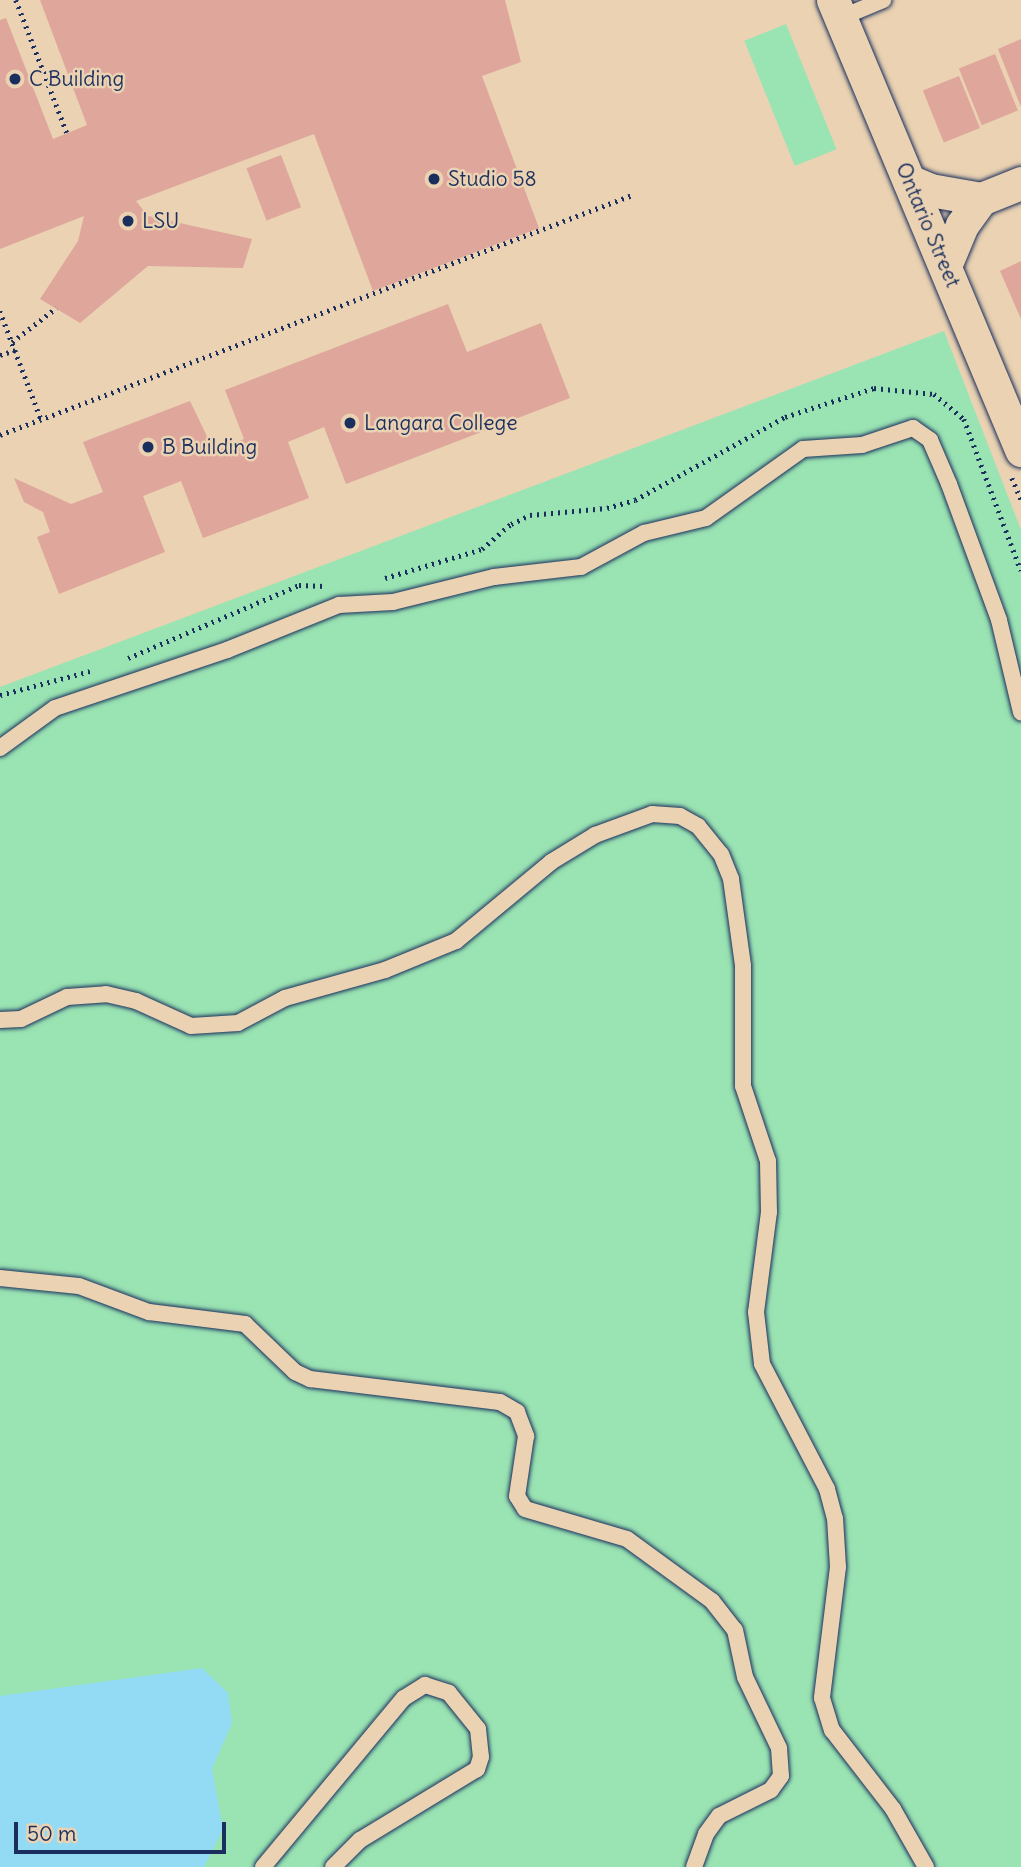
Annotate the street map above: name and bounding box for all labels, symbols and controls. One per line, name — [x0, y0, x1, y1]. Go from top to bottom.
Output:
place label: C Building — [29, 66, 124, 92]
marker: C Building — [7, 71, 23, 87]
street label: Ontario Street — [890, 159, 966, 291]
place label: Studio 58 — [448, 166, 537, 192]
marker: Studio 58 — [426, 171, 442, 187]
place label: LSU — [142, 208, 179, 234]
marker: LSU — [120, 213, 136, 229]
place label: Langara College — [364, 410, 518, 436]
marker: Langara College — [342, 415, 358, 431]
place label: B Building — [162, 434, 257, 460]
marker: B Building — [140, 439, 156, 455]
scale bar — [18, 1808, 229, 1852]
text: 50 m — [27, 1820, 76, 1847]

